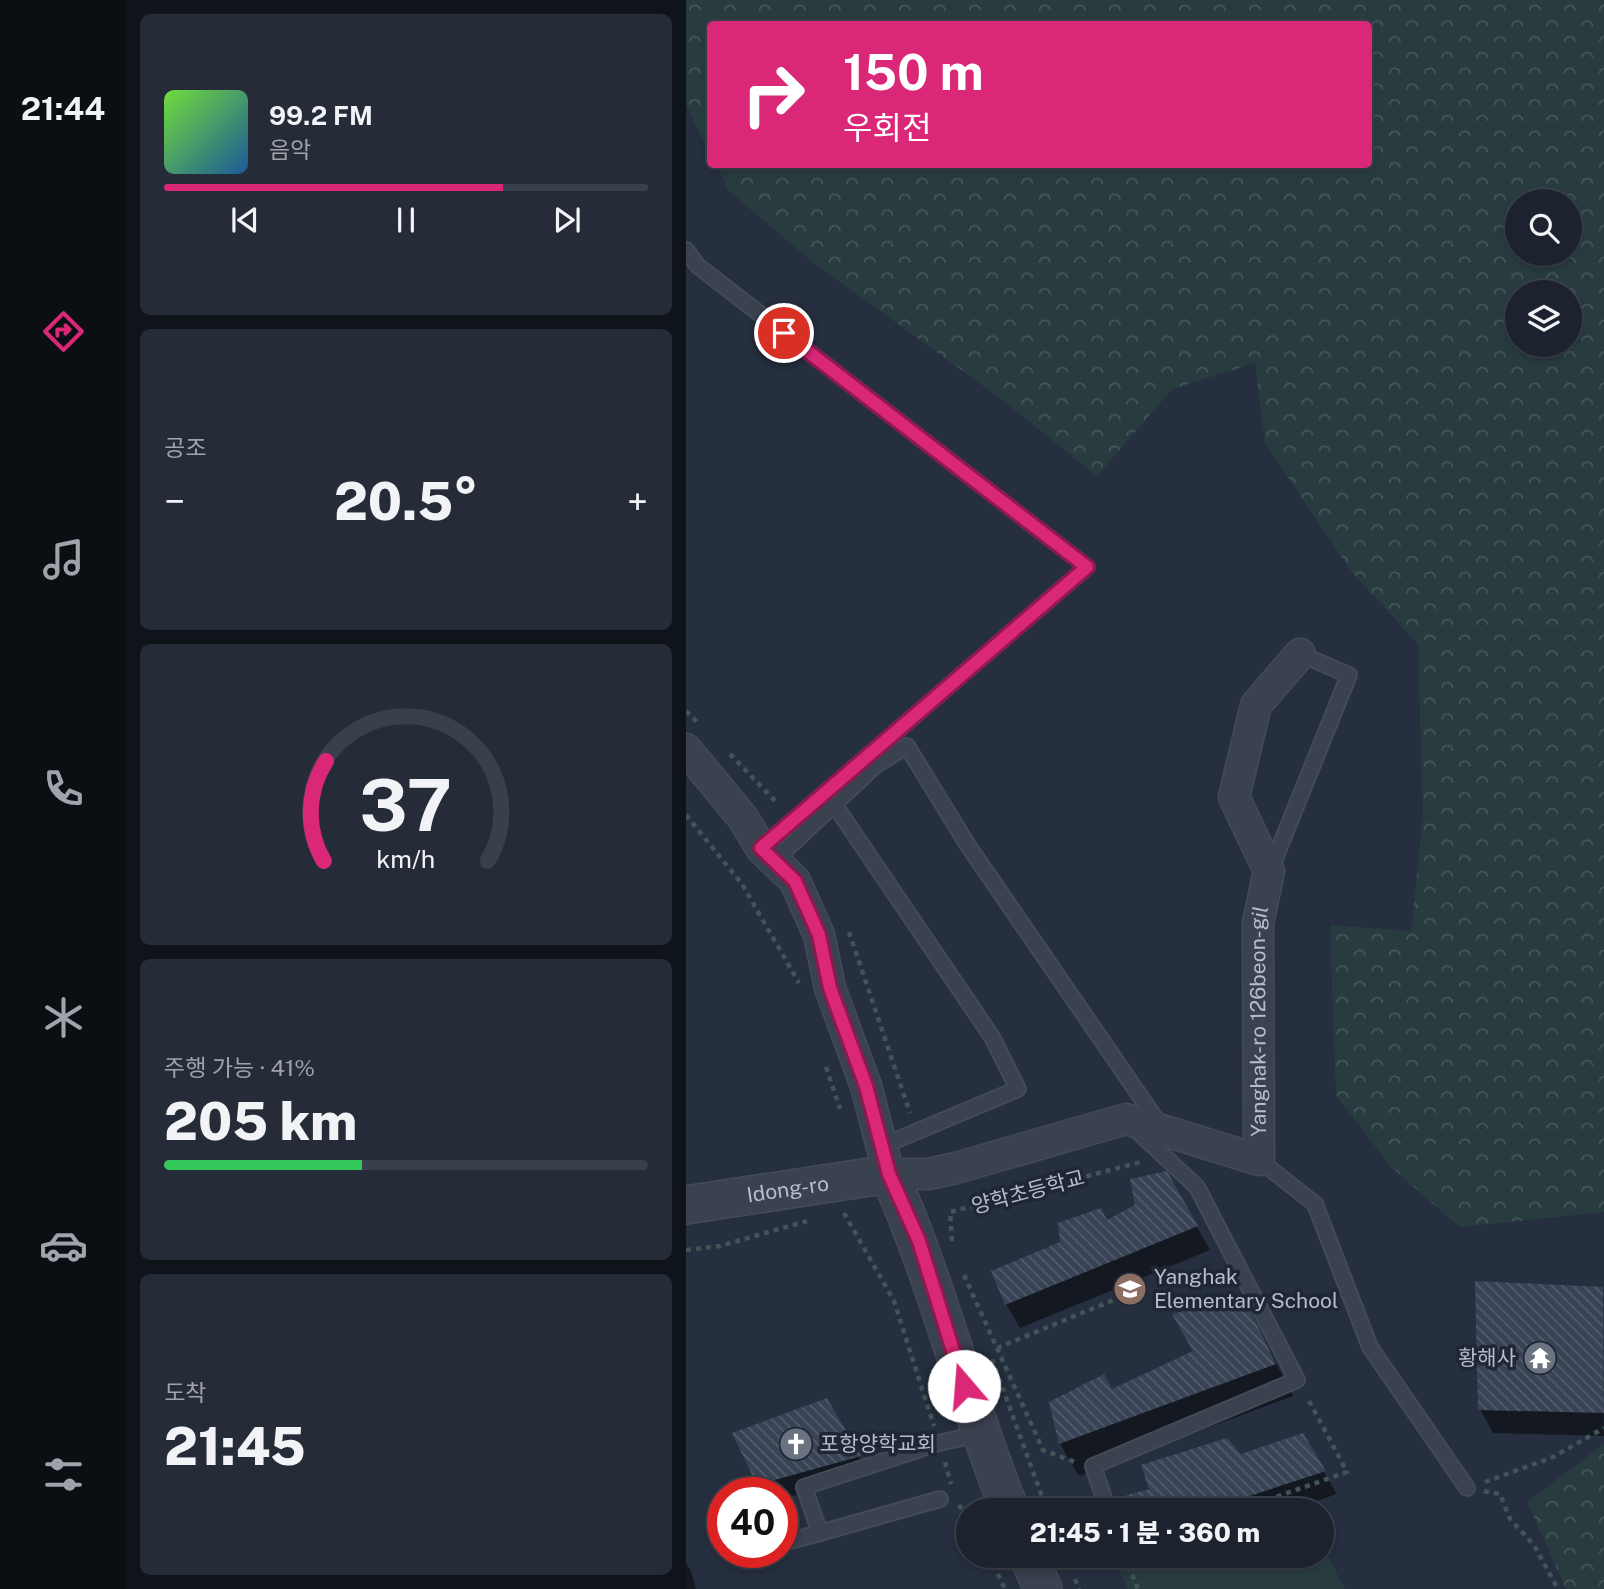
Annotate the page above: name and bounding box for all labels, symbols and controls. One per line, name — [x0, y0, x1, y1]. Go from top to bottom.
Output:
text: 150 m — [843, 43, 984, 101]
icon: right — [728, 49, 819, 140]
text: 21:44 — [21, 90, 105, 127]
text: 99.2 FM — [269, 100, 373, 131]
text: 우회전 — [843, 109, 931, 146]
text: 음악 — [269, 136, 311, 163]
map controls — [1505, 189, 1582, 357]
button: search — [1505, 189, 1582, 266]
icon: previous — [226, 201, 264, 239]
icon: pause — [387, 201, 425, 239]
icon: next — [548, 201, 586, 239]
button: layers — [1505, 280, 1582, 357]
pin — [754, 303, 814, 363]
icon: directions — [39, 307, 88, 356]
icon: arrive — [765, 314, 803, 352]
text: 공조 — [164, 434, 206, 461]
text: 20.5° — [334, 471, 478, 532]
text: − — [164, 479, 185, 524]
text: + — [627, 479, 648, 524]
icon: music — [39, 535, 88, 584]
text: 37 — [360, 762, 452, 847]
icon: phone — [39, 764, 88, 813]
text: km/h — [377, 843, 435, 873]
street label: Yanghak-ro 126beon-gil — [1245, 903, 1273, 1137]
icon: climate — [39, 993, 88, 1042]
text: 주행 가능 · 41% — [164, 1054, 315, 1081]
text: 205 km — [164, 1091, 357, 1152]
street label: 양학초등학교 — [969, 1164, 1087, 1219]
street label: Idong-ro — [745, 1170, 830, 1208]
icon: car — [39, 1221, 88, 1270]
place label: Yanghak Elementary School — [1154, 1264, 1338, 1313]
school or university icon: Yanghak Elementary School — [1111, 1270, 1149, 1308]
temple icon: 황해사 — [1521, 1339, 1559, 1377]
place label: 황해사 — [1458, 1345, 1516, 1370]
position arrow — [927, 1349, 1001, 1423]
text: 도착 — [164, 1379, 206, 1406]
text: 21:45 — [164, 1416, 306, 1477]
church icon: 포항양학교회 — [777, 1425, 815, 1463]
place label: 포항양학교회 — [820, 1431, 936, 1456]
icon: filters — [39, 1450, 88, 1499]
speed limit sign: 40 — [707, 1477, 798, 1568]
text: 21:45 · 1 분 · 360 m — [1030, 1517, 1260, 1548]

